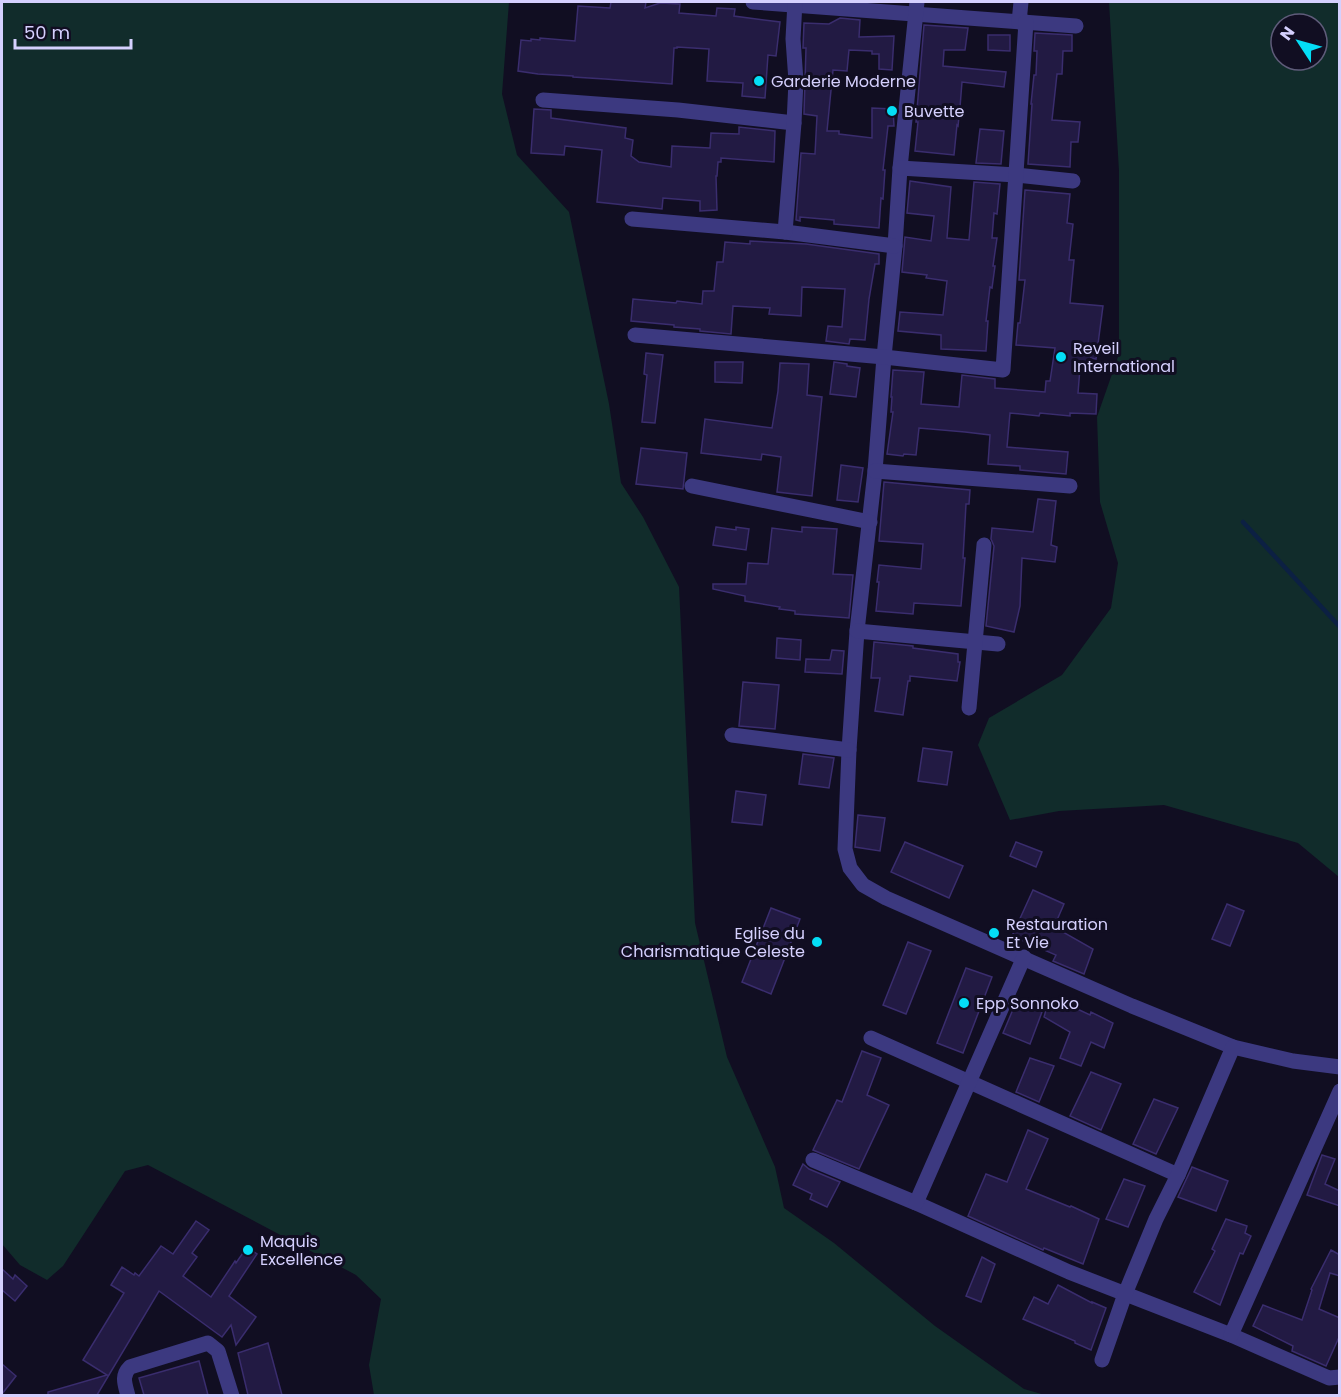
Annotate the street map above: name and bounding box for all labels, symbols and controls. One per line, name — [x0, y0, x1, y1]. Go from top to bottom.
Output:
scale bar — [15, 12, 130, 50]
north arrow — [1269, 12, 1329, 72]
text: 50 m — [24, 20, 70, 45]
text: N — [1274, 22, 1300, 45]
place label: Garderie Moderne — [771, 70, 916, 93]
marker: Garderie Moderne — [752, 74, 766, 88]
place label: Buvette — [904, 100, 965, 123]
marker: Buvette — [885, 104, 899, 118]
place label: Reveil International — [1073, 337, 1175, 378]
marker: Reveil International — [1054, 350, 1068, 364]
place label: Restauration Et Vie — [1006, 913, 1108, 954]
place label: Eglise du Charismatique Celeste — [621, 922, 805, 963]
marker: Restauration Et Vie — [987, 926, 1001, 940]
marker: Eglise du Charismatique Celeste — [810, 935, 824, 949]
place label: Epp Sonnoko — [976, 992, 1079, 1015]
marker: Epp Sonnoko — [957, 996, 971, 1010]
place label: Maquis Excellence — [260, 1230, 343, 1271]
marker: Maquis Excellence — [241, 1243, 255, 1257]

